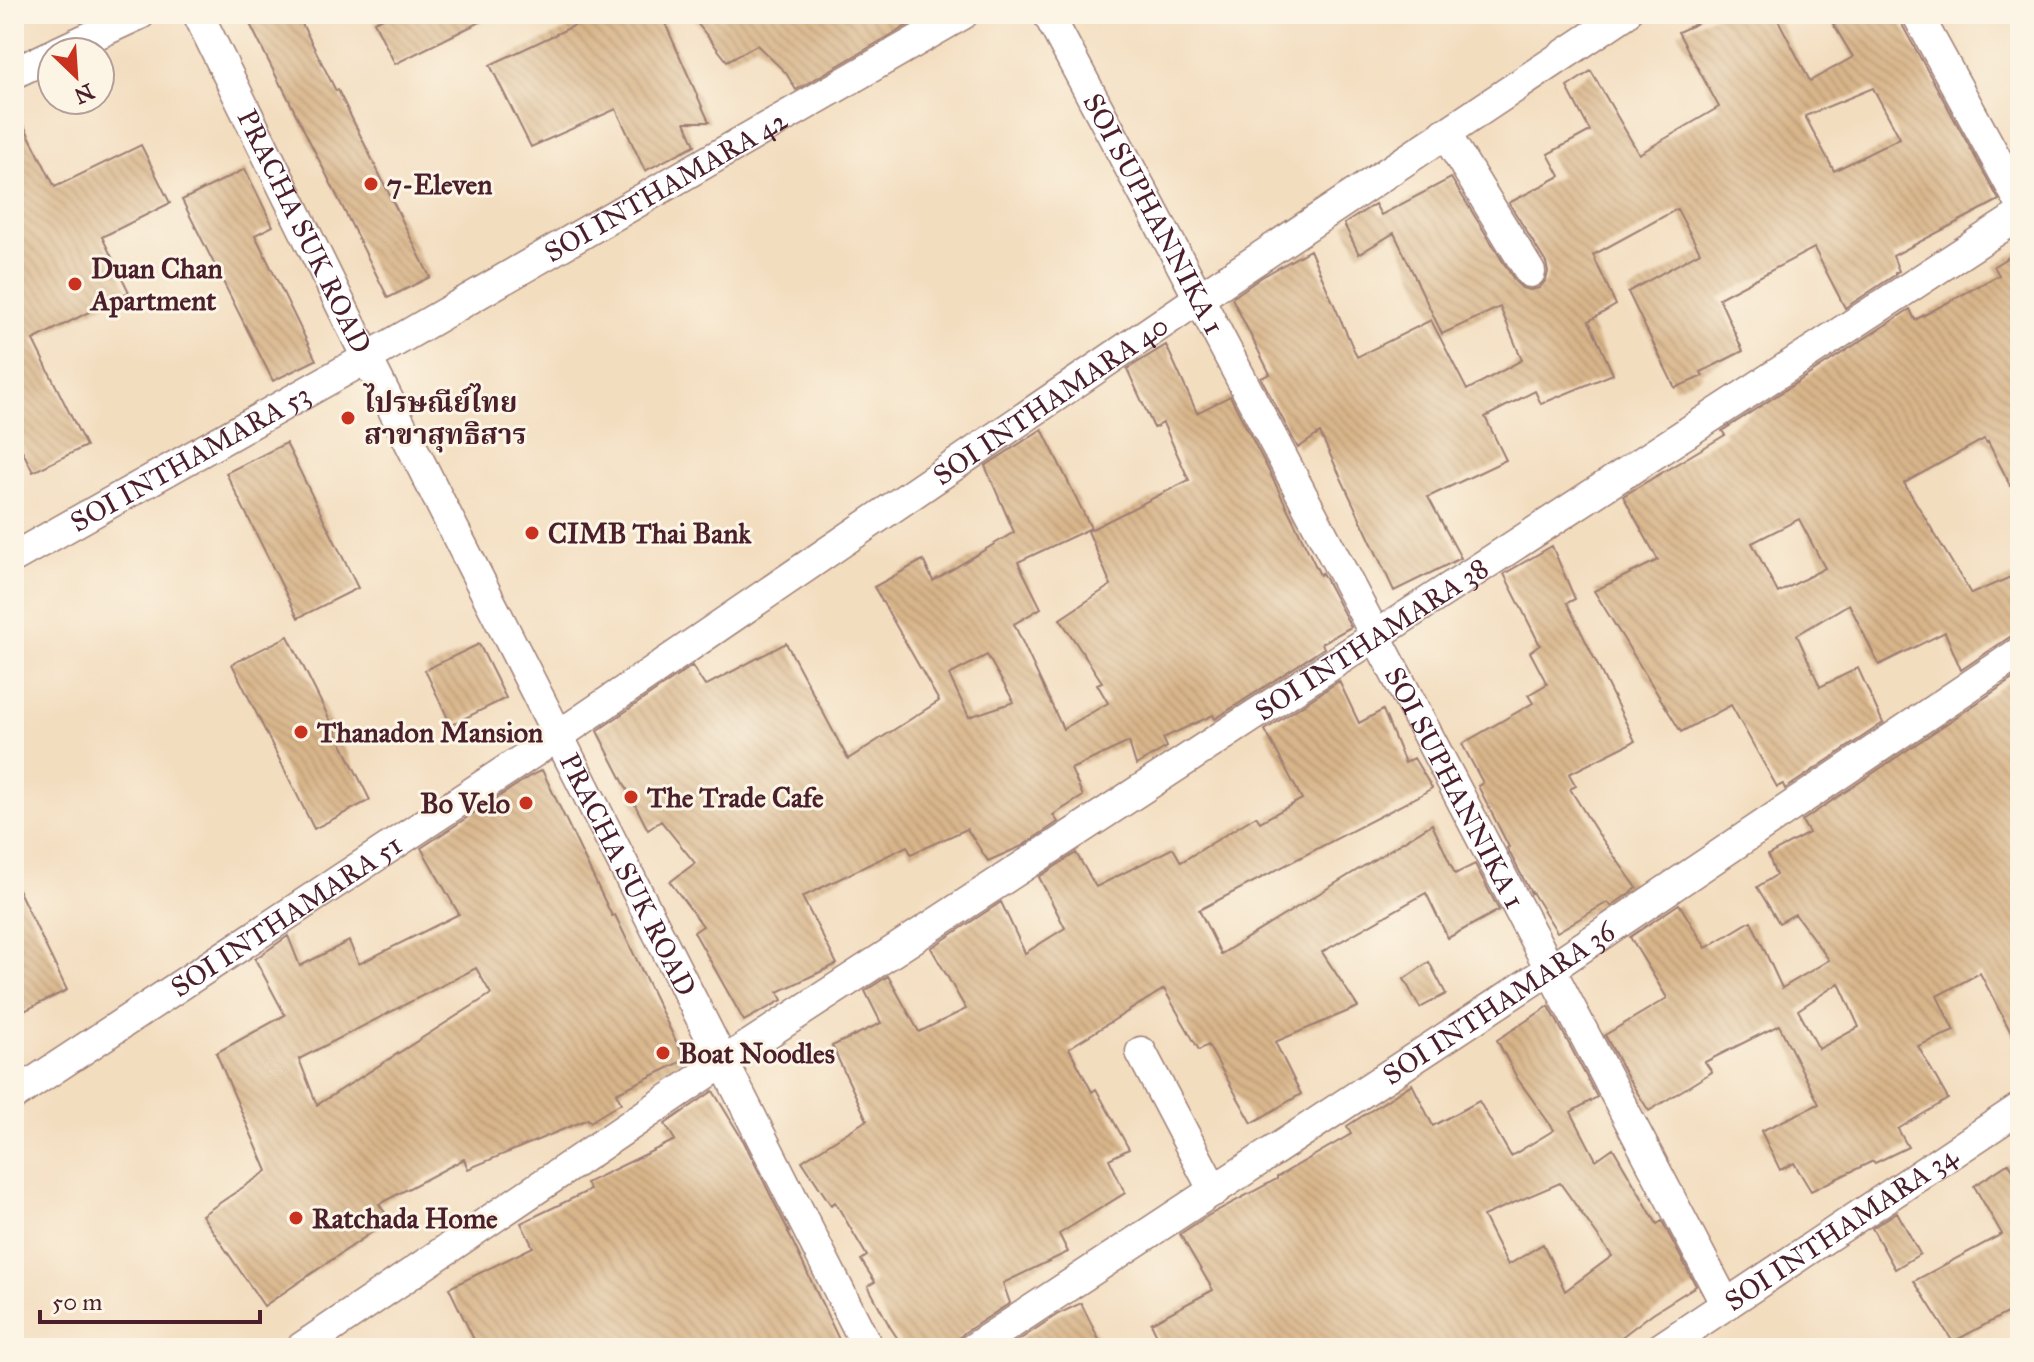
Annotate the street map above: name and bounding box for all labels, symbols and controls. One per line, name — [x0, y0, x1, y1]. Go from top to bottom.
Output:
north arrow — [36, 36, 116, 116]
text: N — [70, 77, 98, 110]
street label: SOI SUPHANNIKA 1 — [1076, 87, 1232, 340]
street label: SOI INTHAMARA 42 — [538, 102, 794, 270]
street label: PRACHA SUK ROAD — [230, 103, 379, 359]
place label: 7-Eleven — [387, 167, 492, 202]
marker: 7-Eleven — [362, 175, 380, 193]
place label: Duan Chan Apartment — [89, 251, 223, 318]
marker: Duan Chan Apartment — [66, 275, 84, 293]
street label: SOI INTHAMARA 40 — [926, 307, 1175, 492]
street label: SOI INTHAMARA 53 — [64, 376, 316, 539]
place label: ไปรษณีย์ไทย สาขาสุทธิสาร — [363, 383, 527, 453]
marker: ไปรษณีย์ไทย สาขาสุทธิสาร — [339, 409, 357, 427]
place label: CIMB Thai Bank — [548, 516, 752, 551]
marker: CIMB Thai Bank — [523, 524, 541, 542]
street label: SOI INTHAMARA 38 — [1248, 550, 1495, 728]
street label: SOI SUPHANNIKA 1 — [1377, 661, 1533, 914]
place label: Thanadon Mansion — [317, 715, 543, 750]
marker: Thanadon Mansion — [292, 723, 310, 741]
street label: PRACHA SUK ROAD — [552, 747, 704, 1002]
place label: The Trade Cafe — [647, 780, 824, 815]
place label: Bo Velo — [420, 786, 510, 821]
marker: The Trade Cafe — [622, 788, 640, 806]
marker: Bo Velo — [517, 794, 535, 812]
street label: SOI INTHAMARA 51 — [164, 827, 408, 1004]
street label: SOI INTHAMARA 36 — [1376, 912, 1623, 1092]
place label: Boat Noodles — [679, 1036, 835, 1071]
marker: Boat Noodles — [654, 1044, 672, 1062]
street label: SOI INTHAMARA 34 — [1718, 1137, 1965, 1318]
place label: Ratchada Home — [312, 1201, 498, 1236]
marker: Ratchada Home — [287, 1209, 305, 1227]
scale bar — [40, 1274, 260, 1324]
text: 50 m — [52, 1287, 102, 1317]

